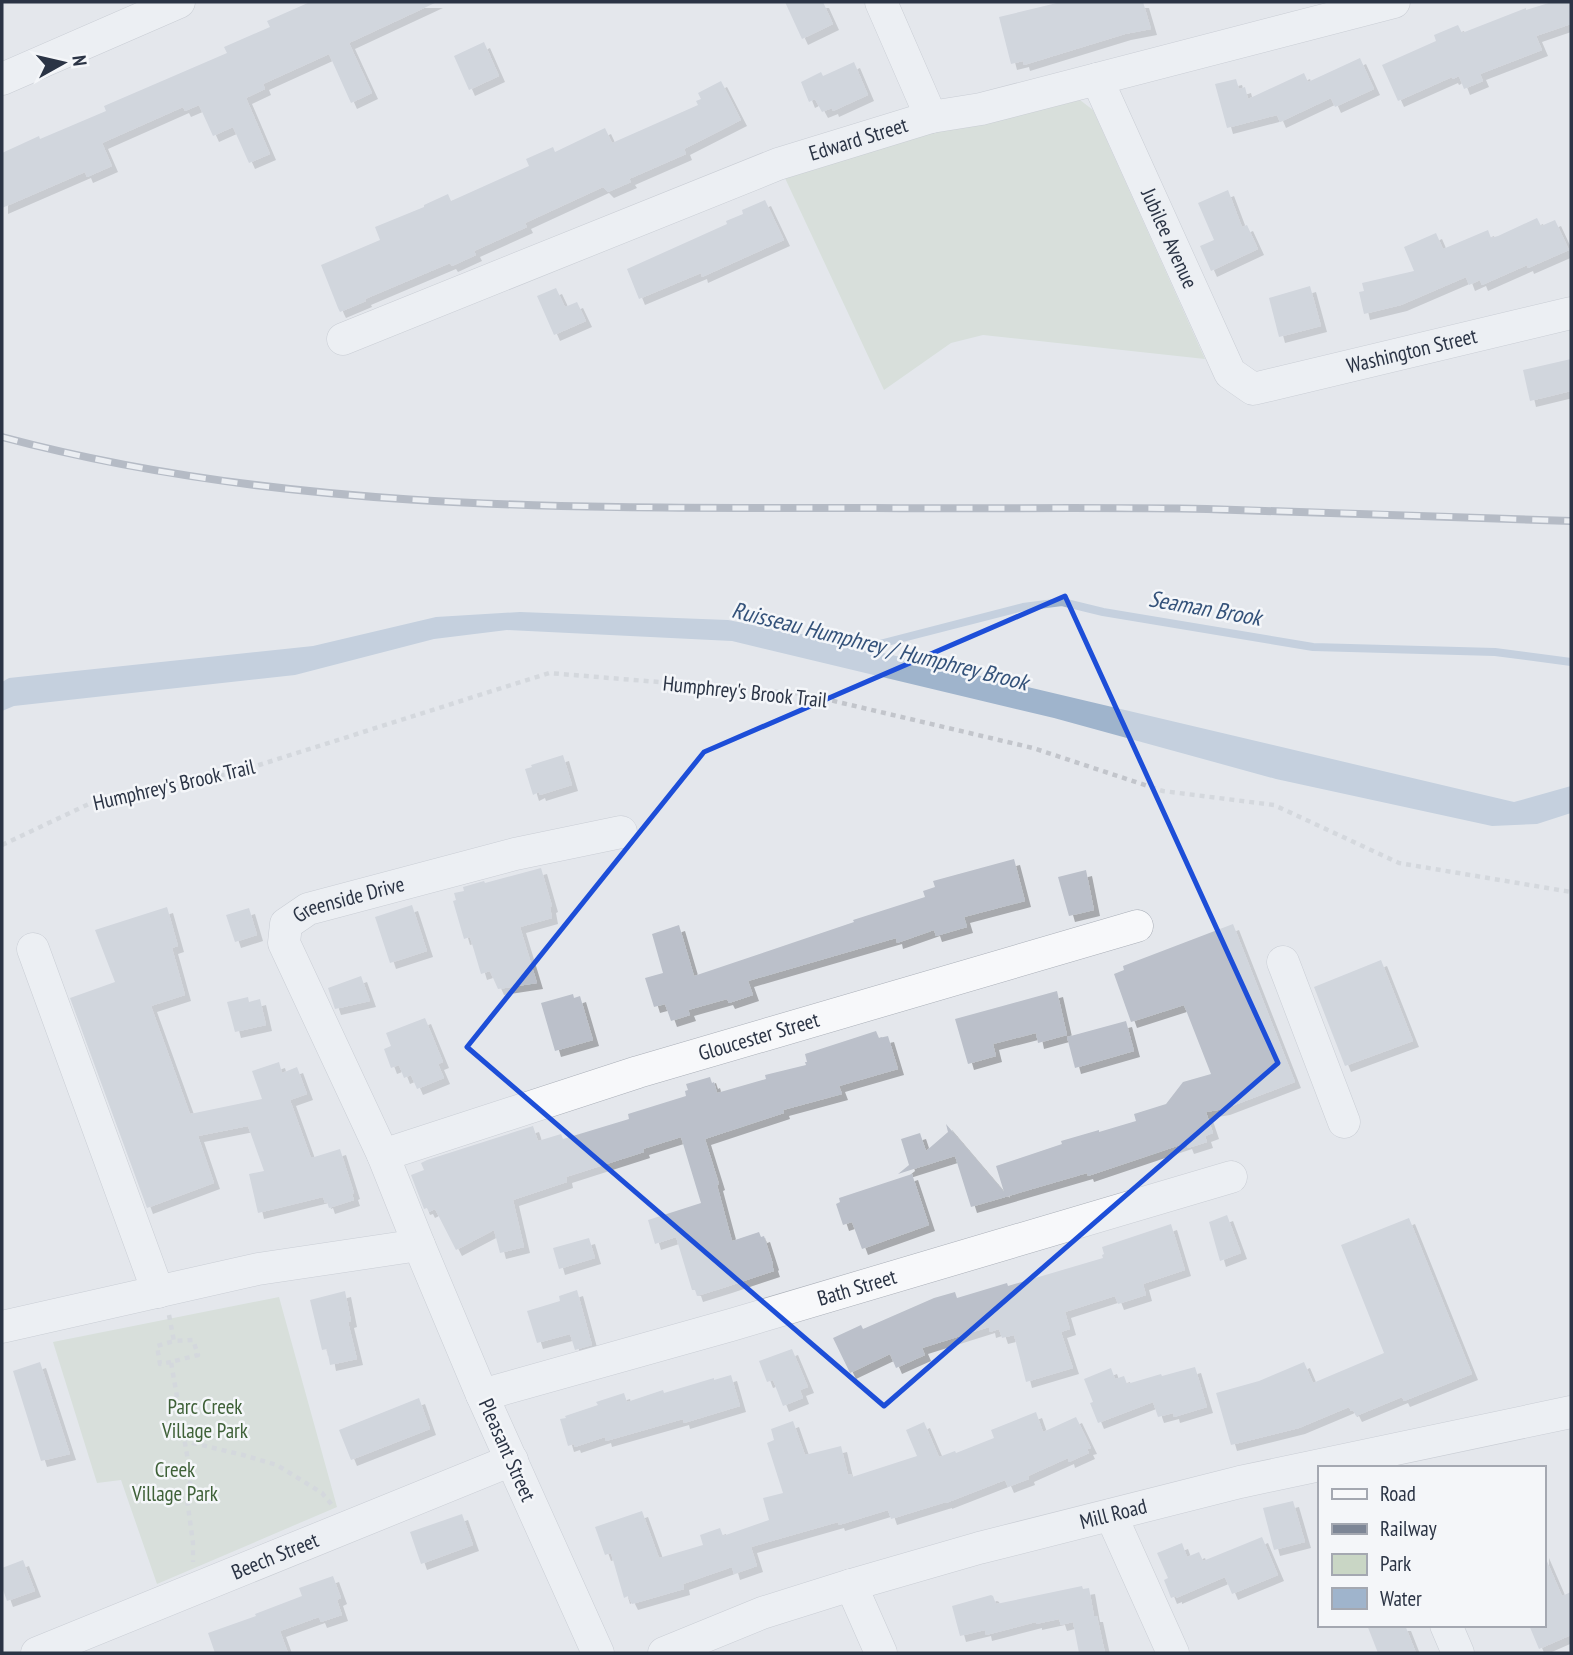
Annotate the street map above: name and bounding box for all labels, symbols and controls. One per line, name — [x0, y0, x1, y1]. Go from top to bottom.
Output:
north arrow — [28, 28, 98, 98]
text: N — [67, 54, 92, 67]
street label: Edward Street — [806, 111, 911, 167]
street label: Jubilee Avenue — [1135, 183, 1204, 293]
street label: Washington Street — [1344, 322, 1480, 379]
water label: Seaman Brook — [1147, 583, 1267, 632]
water label: Ruisseau Humphrey / Humphrey Brook — [729, 595, 1034, 697]
street label: Humphrey's Brook Trail — [661, 669, 829, 714]
street label: Humphrey's Brook Trail — [90, 753, 258, 816]
street label: Greenside Drive — [287, 870, 407, 928]
street label: Gloucester Street — [695, 1006, 822, 1067]
street label: Bath Street — [814, 1263, 900, 1312]
park label: Parc Creek Village Park — [161, 1393, 248, 1444]
street label: Pleasant Street — [473, 1394, 542, 1506]
park label: Creek Village Park — [131, 1456, 218, 1507]
legend — [1318, 1466, 1545, 1627]
text: Road — [1380, 1480, 1416, 1507]
street label: Mill Road — [1077, 1492, 1150, 1535]
text: Railway — [1380, 1515, 1437, 1542]
street label: Beech Street — [227, 1526, 323, 1586]
text: Park — [1380, 1550, 1411, 1577]
text: Water — [1380, 1585, 1422, 1612]

